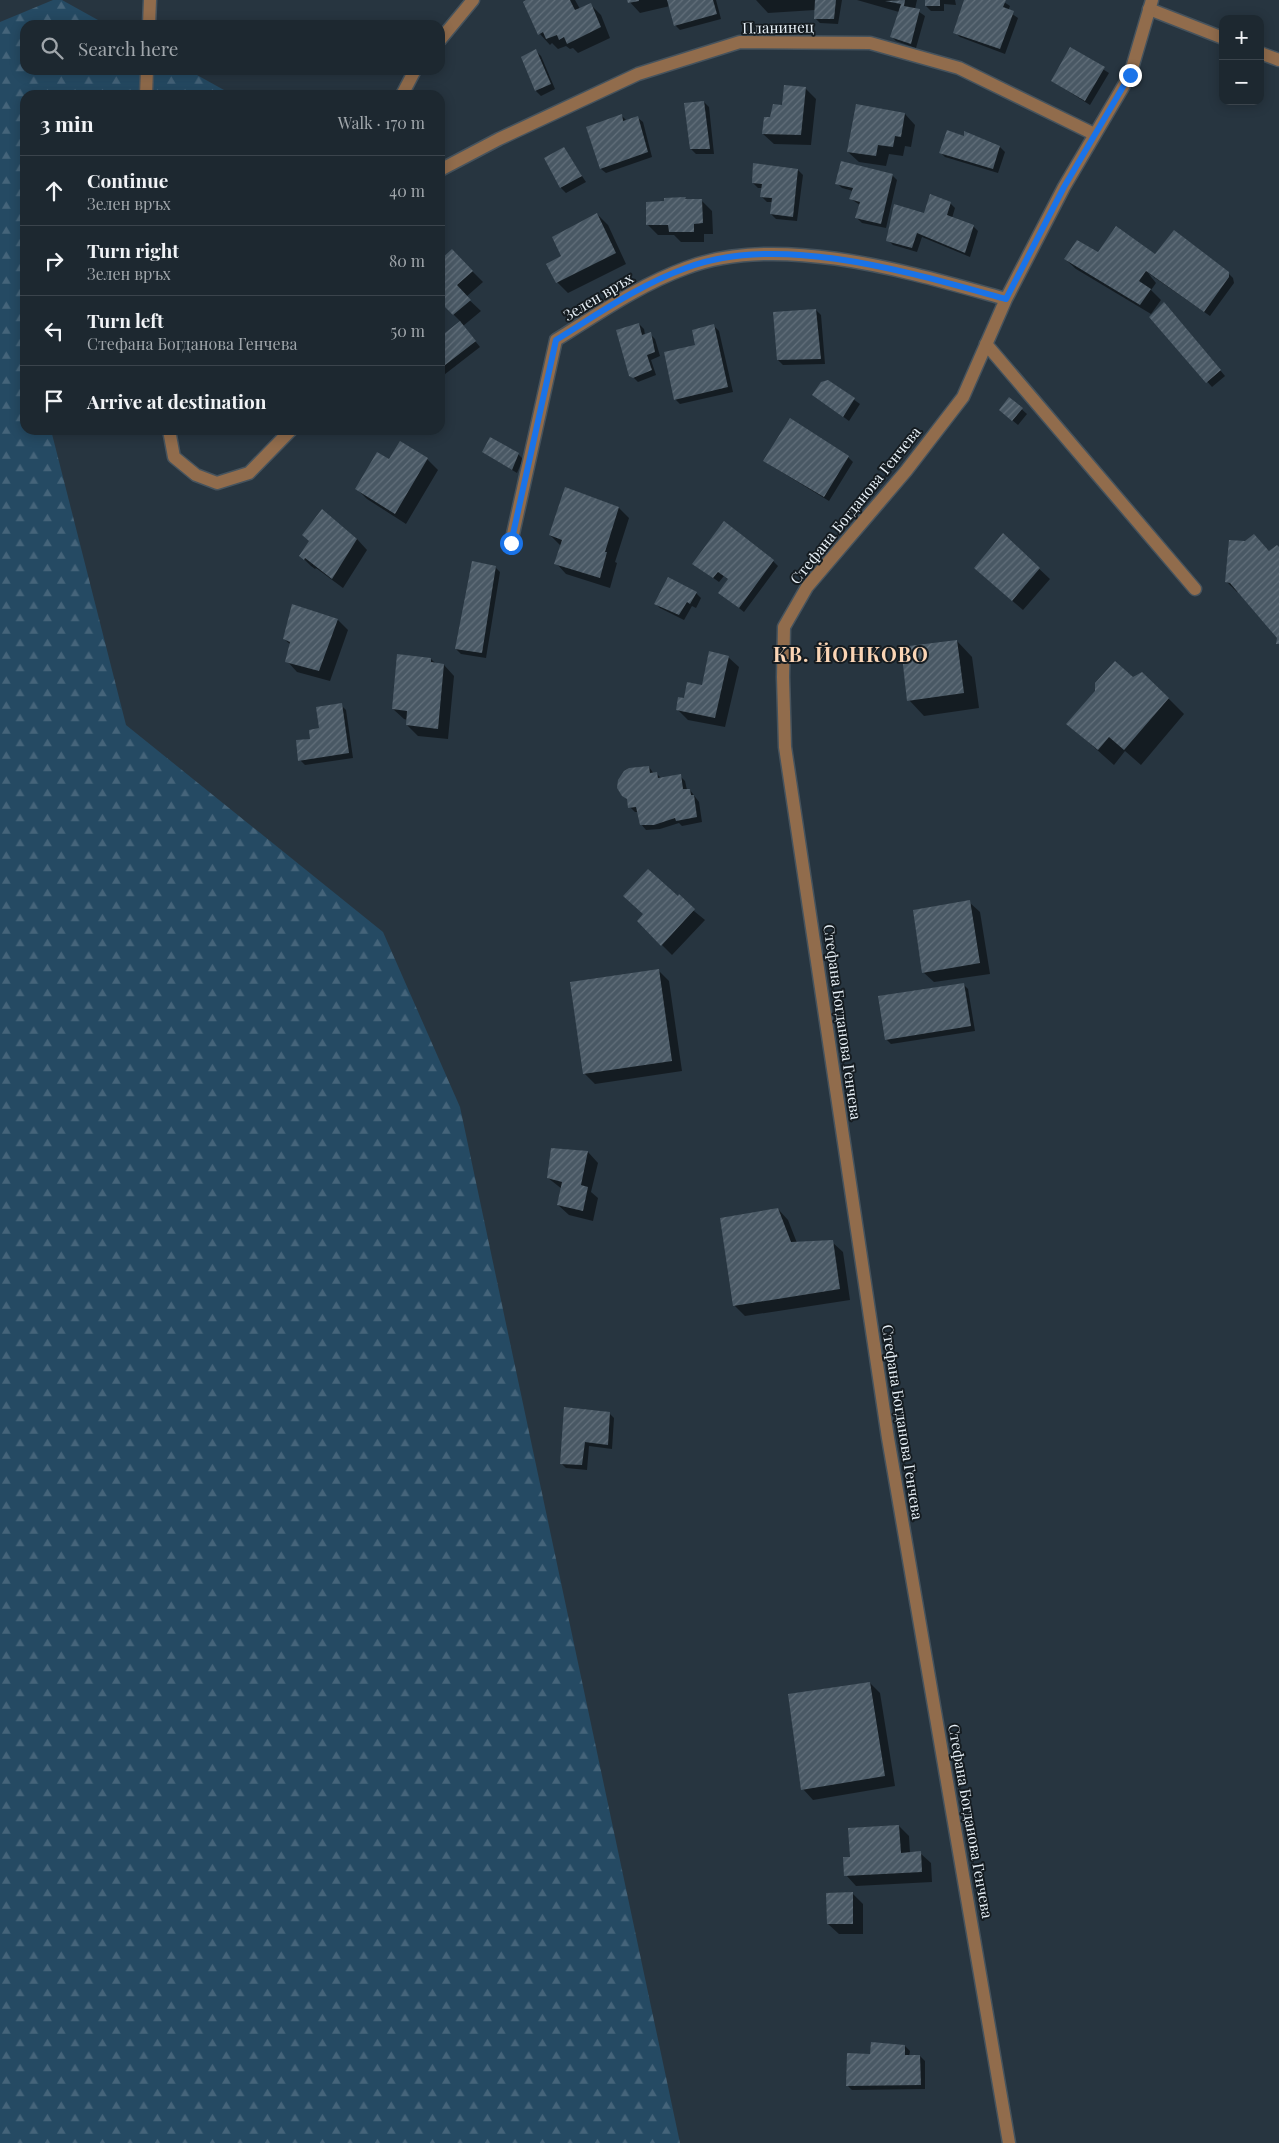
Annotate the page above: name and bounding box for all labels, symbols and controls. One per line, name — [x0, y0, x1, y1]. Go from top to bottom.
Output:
map controls — [1219, 15, 1264, 105]
button: + — [1219, 15, 1264, 60]
street label: Планинец — [742, 16, 814, 38]
search box — [20, 20, 445, 75]
icon: search — [38, 34, 66, 62]
text: Search here — [78, 35, 178, 61]
button: − — [1219, 60, 1264, 105]
route end — [1119, 64, 1142, 87]
text: 3 min — [40, 109, 94, 137]
text: Walk · 170 m — [338, 112, 425, 133]
text: Continue — [87, 167, 168, 193]
icon: ahead — [40, 177, 68, 205]
text: 40 m — [389, 180, 425, 201]
text: Зелен връх — [87, 193, 171, 214]
text: Turn right — [87, 237, 179, 263]
icon: right — [40, 247, 68, 275]
text: 80 m — [389, 250, 425, 271]
text: Зелен връх — [87, 263, 171, 284]
street label: Зелен връх — [559, 267, 637, 325]
text: Turn left — [87, 307, 164, 333]
icon: left — [40, 317, 68, 345]
text: 50 m — [391, 320, 425, 341]
text: Стефана Богданова Генчева — [87, 333, 297, 354]
icon: arrive — [40, 387, 68, 415]
text: Arrive at destination — [87, 388, 267, 414]
street label: Стефана Богданова Генчева — [785, 422, 925, 588]
route start — [500, 532, 523, 555]
district label: КВ. ЙОНКОВО — [773, 640, 929, 667]
street label: Стефана Богданова Генчева — [819, 923, 867, 1122]
street label: Стефана Богданова Генчева — [878, 1323, 928, 1521]
street label: Стефана Богданова Генчева — [944, 1722, 998, 1920]

